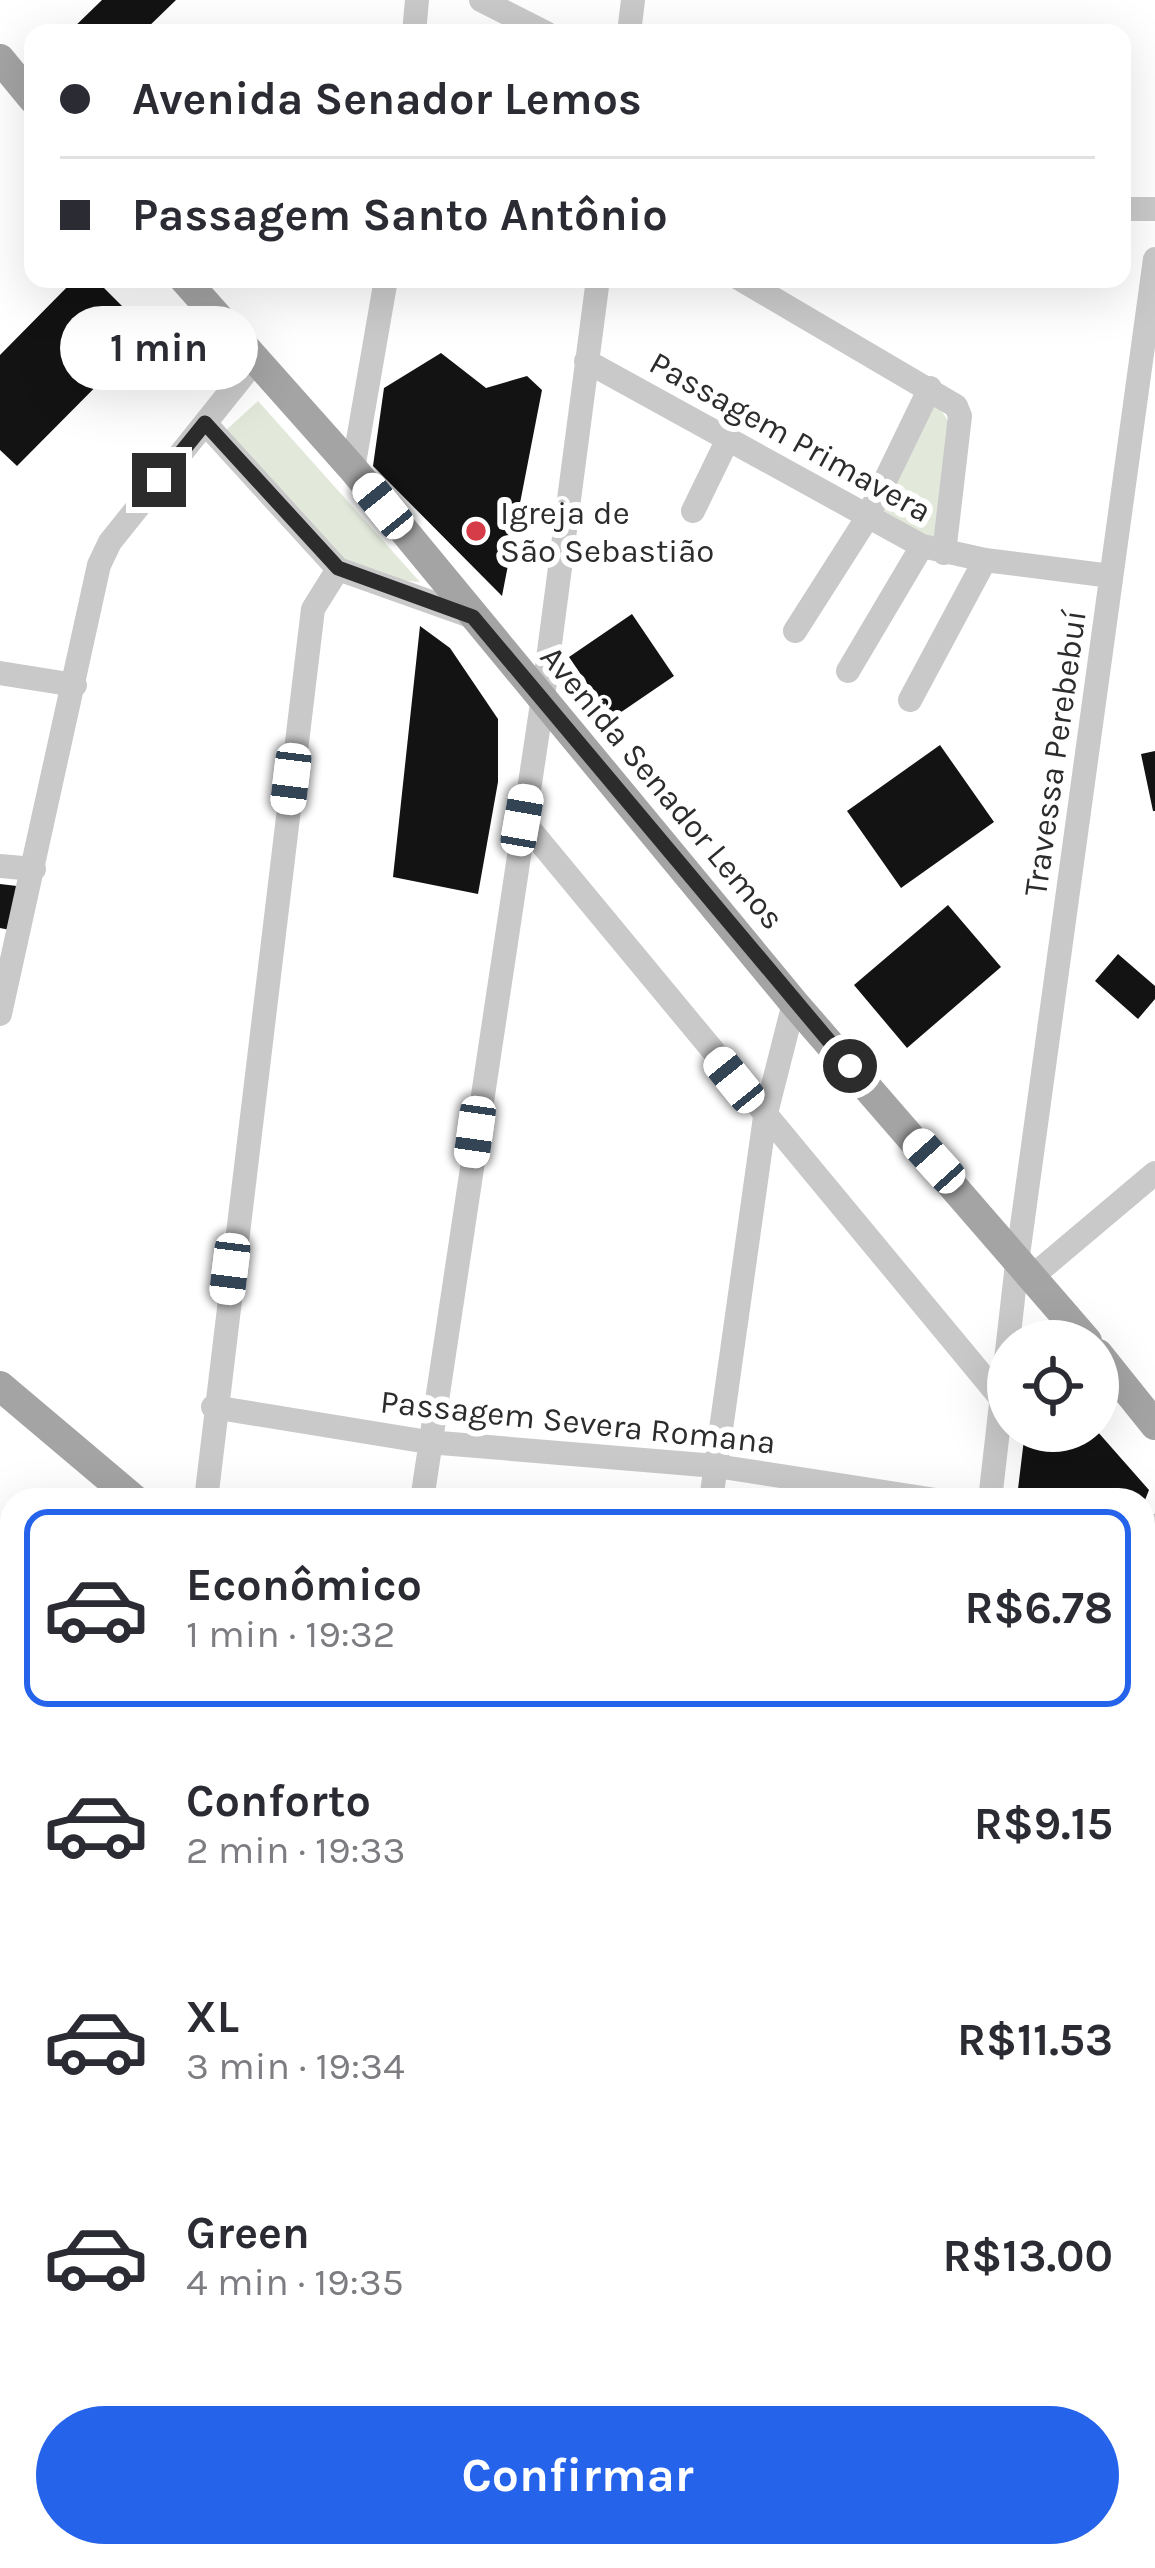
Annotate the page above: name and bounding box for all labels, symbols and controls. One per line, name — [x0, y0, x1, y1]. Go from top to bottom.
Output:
text: Avenida Senador Lemos — [132, 73, 642, 125]
text: Passagem Santo Antônio — [132, 189, 668, 241]
callout: 1 min — [60, 306, 258, 390]
text: 1 min — [110, 325, 208, 371]
street label: Passagem Primavera — [643, 344, 938, 530]
route end — [132, 453, 186, 507]
car — [346, 467, 420, 545]
place label: Igreja de São Sebastião — [500, 494, 714, 570]
marker: Igreja de São Sebastião — [463, 518, 489, 544]
street label: Travessa Perebebuí — [1016, 608, 1094, 899]
street label: Avenida Senador Lemos — [533, 638, 792, 937]
car — [269, 741, 313, 817]
car — [498, 781, 546, 859]
route start — [823, 1039, 877, 1093]
car — [697, 1041, 771, 1119]
car — [452, 1094, 498, 1170]
car — [897, 1122, 971, 1200]
car — [208, 1231, 252, 1307]
map controls — [987, 1320, 1119, 1452]
button: locate — [987, 1320, 1119, 1452]
street label: Passagem Severa Romana — [378, 1382, 777, 1462]
icon: car — [42, 1554, 150, 1662]
text: Econômico — [186, 1559, 422, 1611]
text: R$6.78 — [965, 1582, 1113, 1634]
text: 1 min · 19:32 — [186, 1611, 395, 1657]
icon: car — [42, 1770, 150, 1878]
text: Conforto — [186, 1775, 371, 1827]
text: R$9.15 — [974, 1798, 1113, 1850]
text: 2 min · 19:33 — [186, 1827, 406, 1873]
icon: car — [42, 1986, 150, 2094]
text: XL — [186, 1991, 239, 2043]
text: R$11.53 — [957, 2014, 1113, 2066]
text: 3 min · 19:34 — [186, 2043, 405, 2089]
icon: car — [42, 2202, 150, 2310]
text: Green — [186, 2207, 310, 2259]
text: R$13.00 — [942, 2230, 1113, 2282]
text: 4 min · 19:35 — [186, 2259, 404, 2305]
button: Confirmar — [36, 2406, 1119, 2544]

